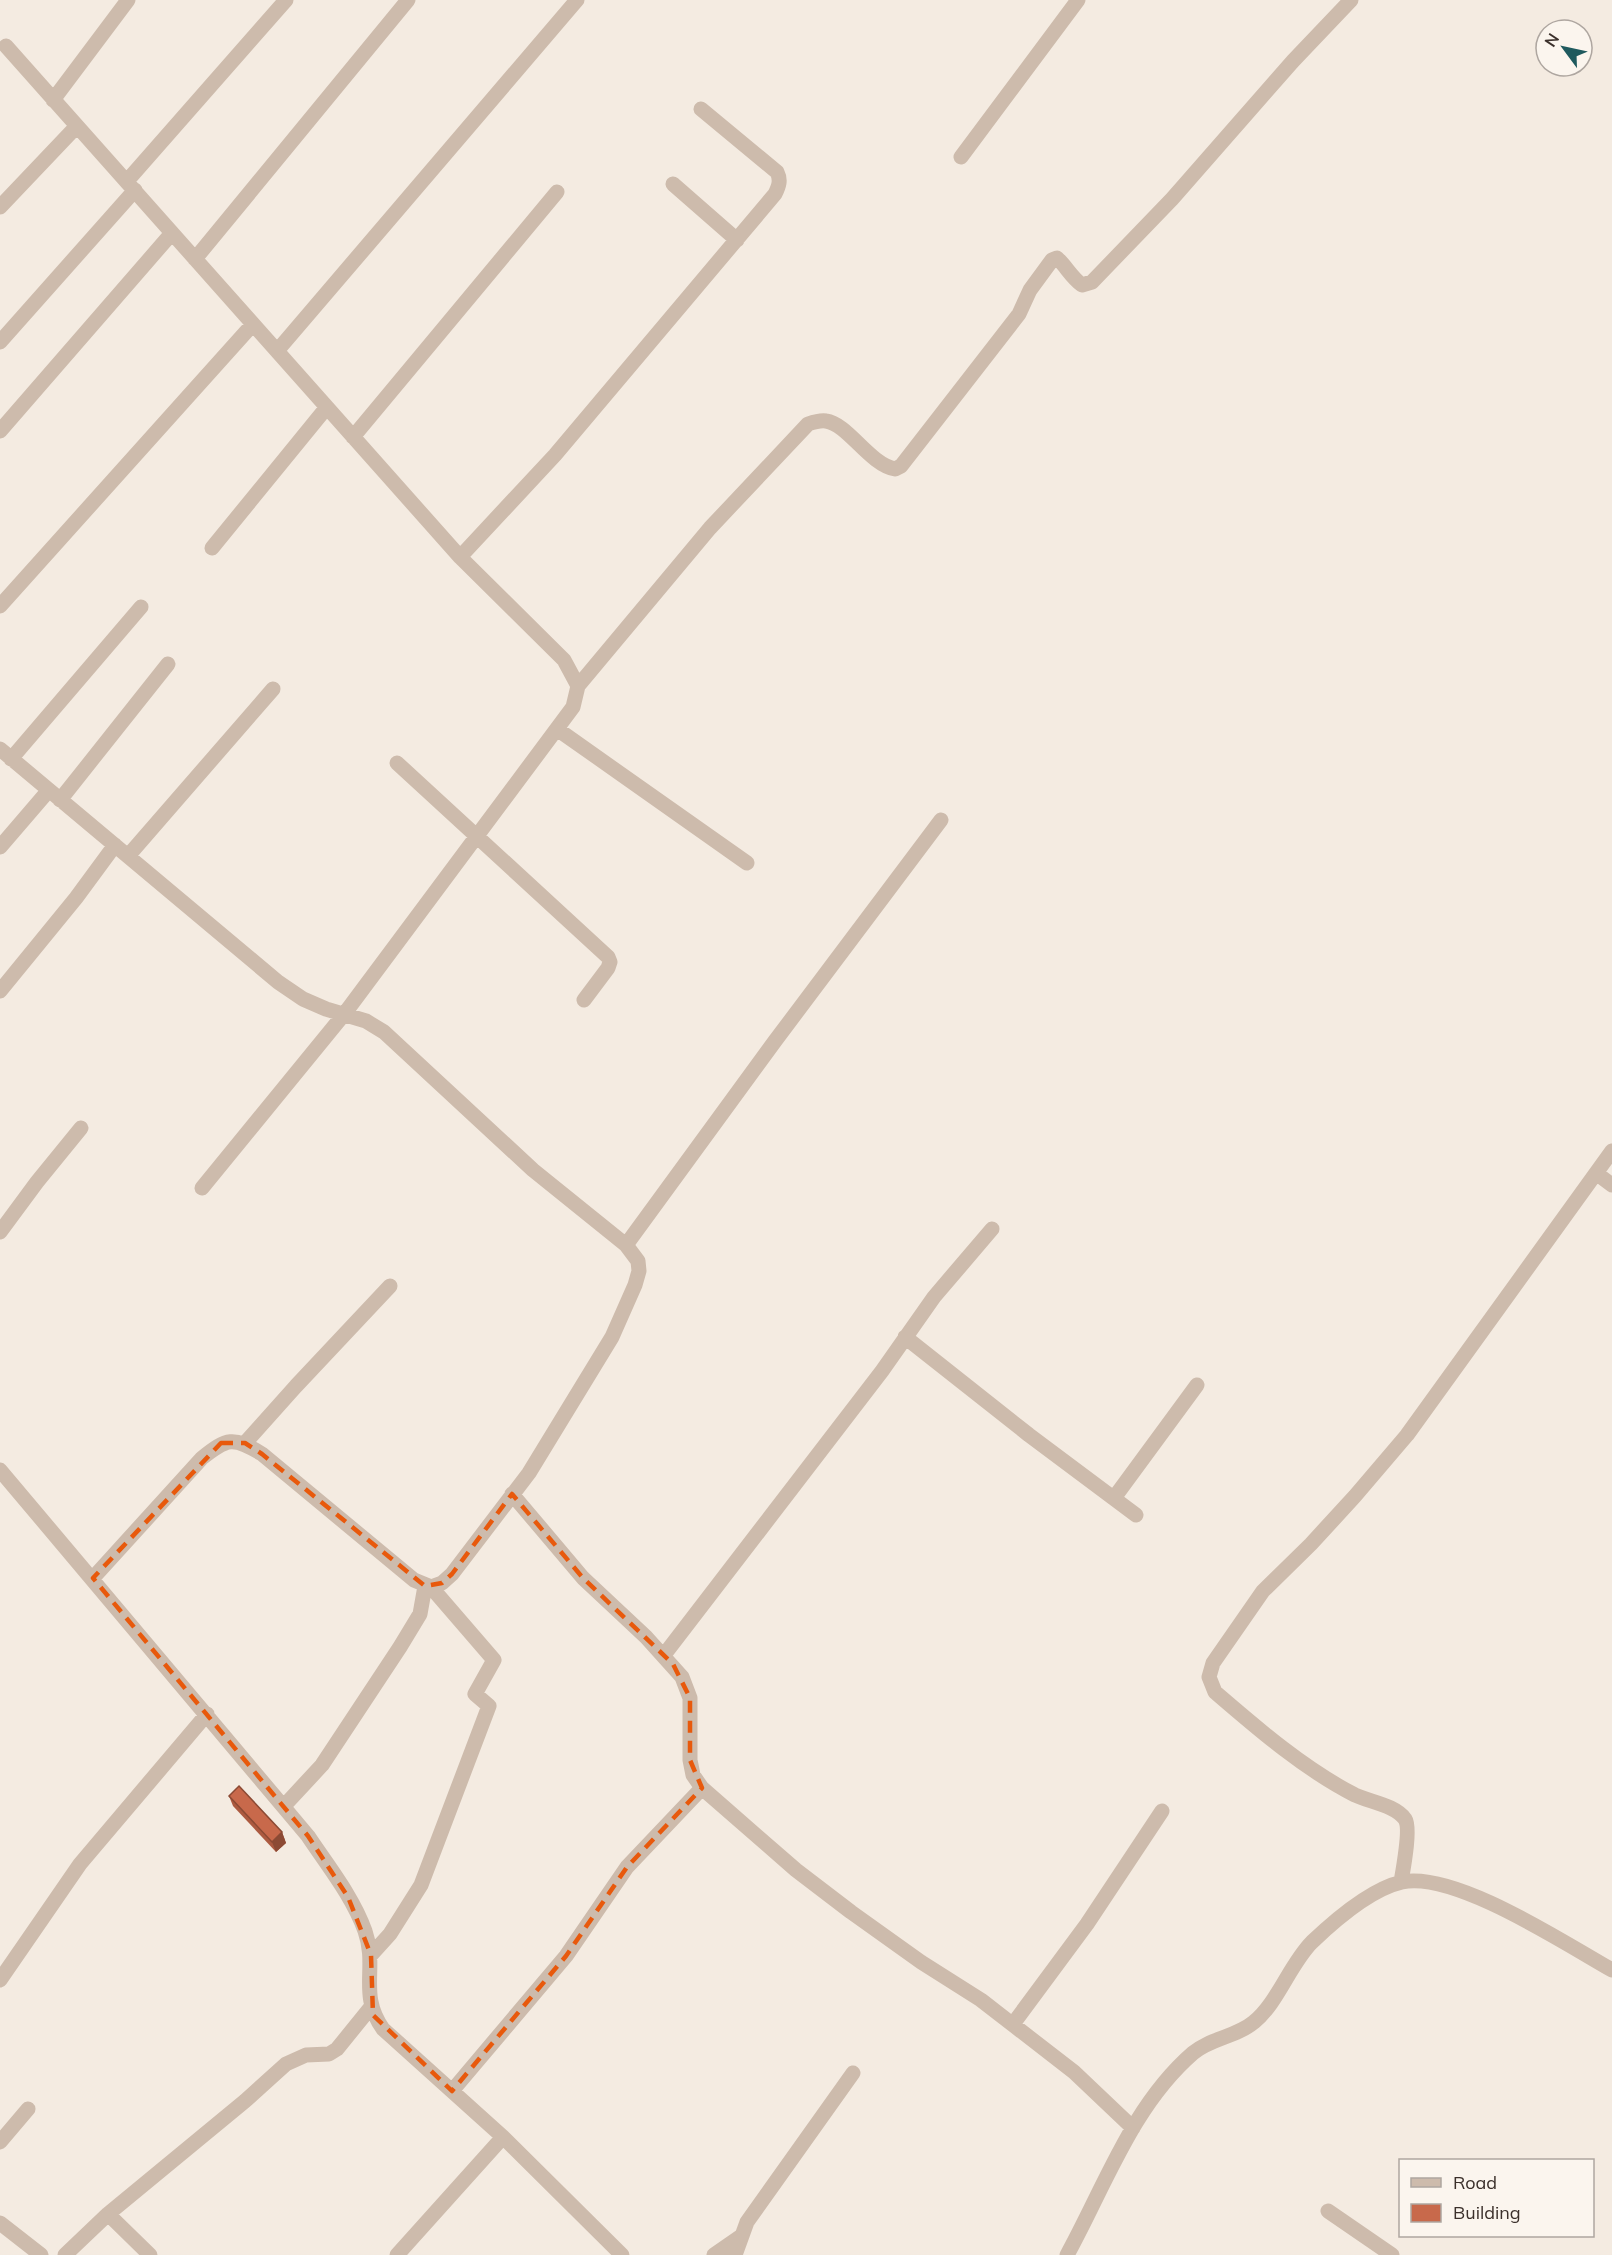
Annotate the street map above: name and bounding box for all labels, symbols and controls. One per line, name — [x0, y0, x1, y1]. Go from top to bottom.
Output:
north arrow — [1534, 18, 1594, 78]
text: N — [1540, 29, 1563, 50]
legend — [1399, 2159, 1594, 2237]
text: Road — [1453, 2171, 1497, 2194]
text: Building — [1453, 2201, 1521, 2224]

